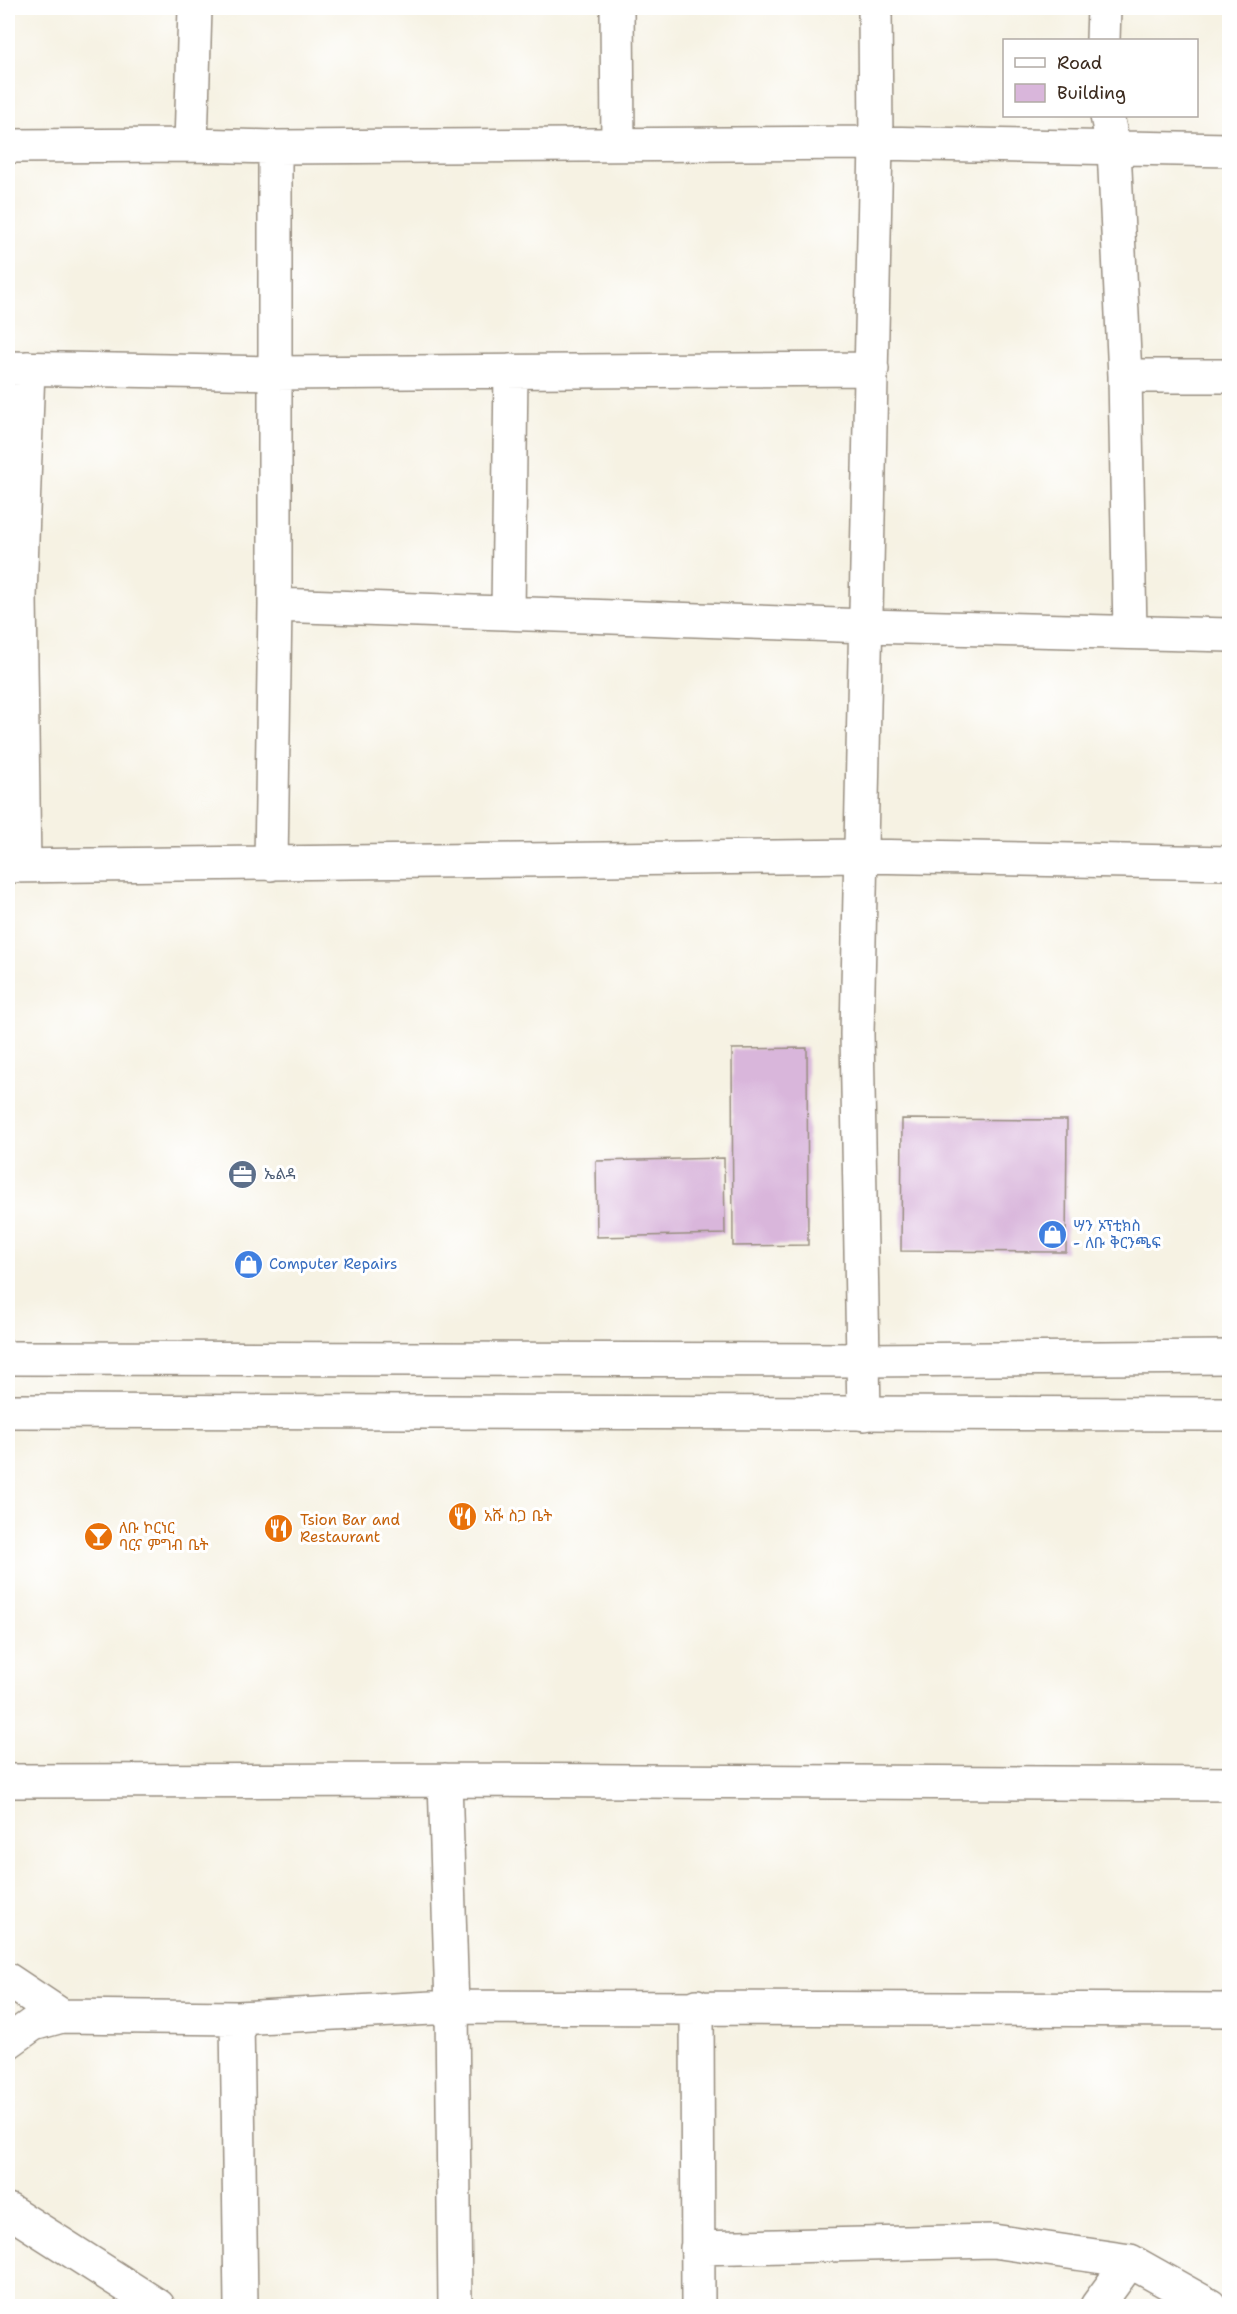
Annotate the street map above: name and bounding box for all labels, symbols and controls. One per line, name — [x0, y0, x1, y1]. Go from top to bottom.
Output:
legend — [1003, 39, 1198, 117]
text: Road — [1057, 51, 1102, 75]
text: Building — [1057, 81, 1126, 105]
office icon: ኤልዳ — [227, 1158, 259, 1190]
place label: ኤልዳ — [264, 1164, 296, 1184]
place label: ሣን ኦፕቲክስ - ለቡ ቅርንጫፍ — [1073, 1216, 1161, 1253]
shop icon: ሣን ኦፕቲክስ - ለቡ ቅርንጫፍ — [1036, 1219, 1068, 1251]
shop icon: Computer Repairs — [232, 1248, 264, 1280]
place label: Computer Repairs — [269, 1254, 397, 1274]
restaurant icon: አሹ ስጋ ቤት — [447, 1500, 479, 1532]
place label: አሹ ስጋ ቤት — [484, 1506, 552, 1526]
place label: Tsion Bar and Restaurant — [300, 1510, 400, 1547]
restaurant icon: Tsion Bar and Restaurant — [263, 1513, 295, 1545]
place label: ለቡ ኮርነር ባርና ምግብ ቤት — [119, 1518, 209, 1555]
bar icon: ለቡ ኮርነር ባርና ምግብ ቤት — [82, 1521, 114, 1553]

